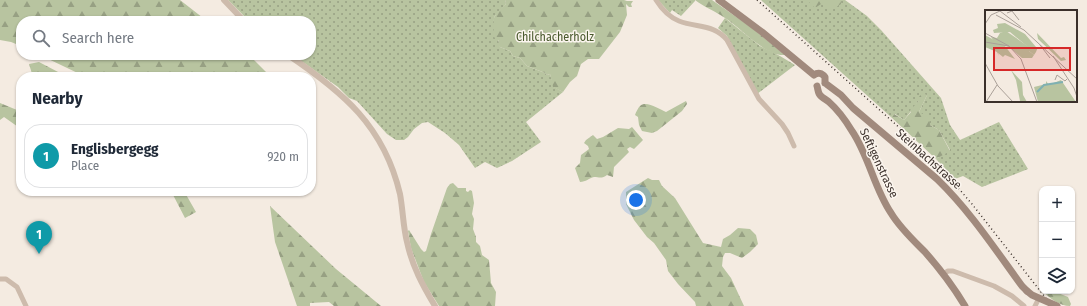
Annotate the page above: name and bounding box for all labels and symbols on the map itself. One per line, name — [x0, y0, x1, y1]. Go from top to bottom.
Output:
inset map — [985, 10, 1077, 102]
park label: Chilchacherholz — [516, 30, 594, 44]
street label: Seftigenstrasse — [857, 126, 901, 200]
street label: Steinbachstrasse — [893, 126, 965, 192]
your location — [626, 190, 646, 210]
pin: 1 — [26, 221, 52, 254]

